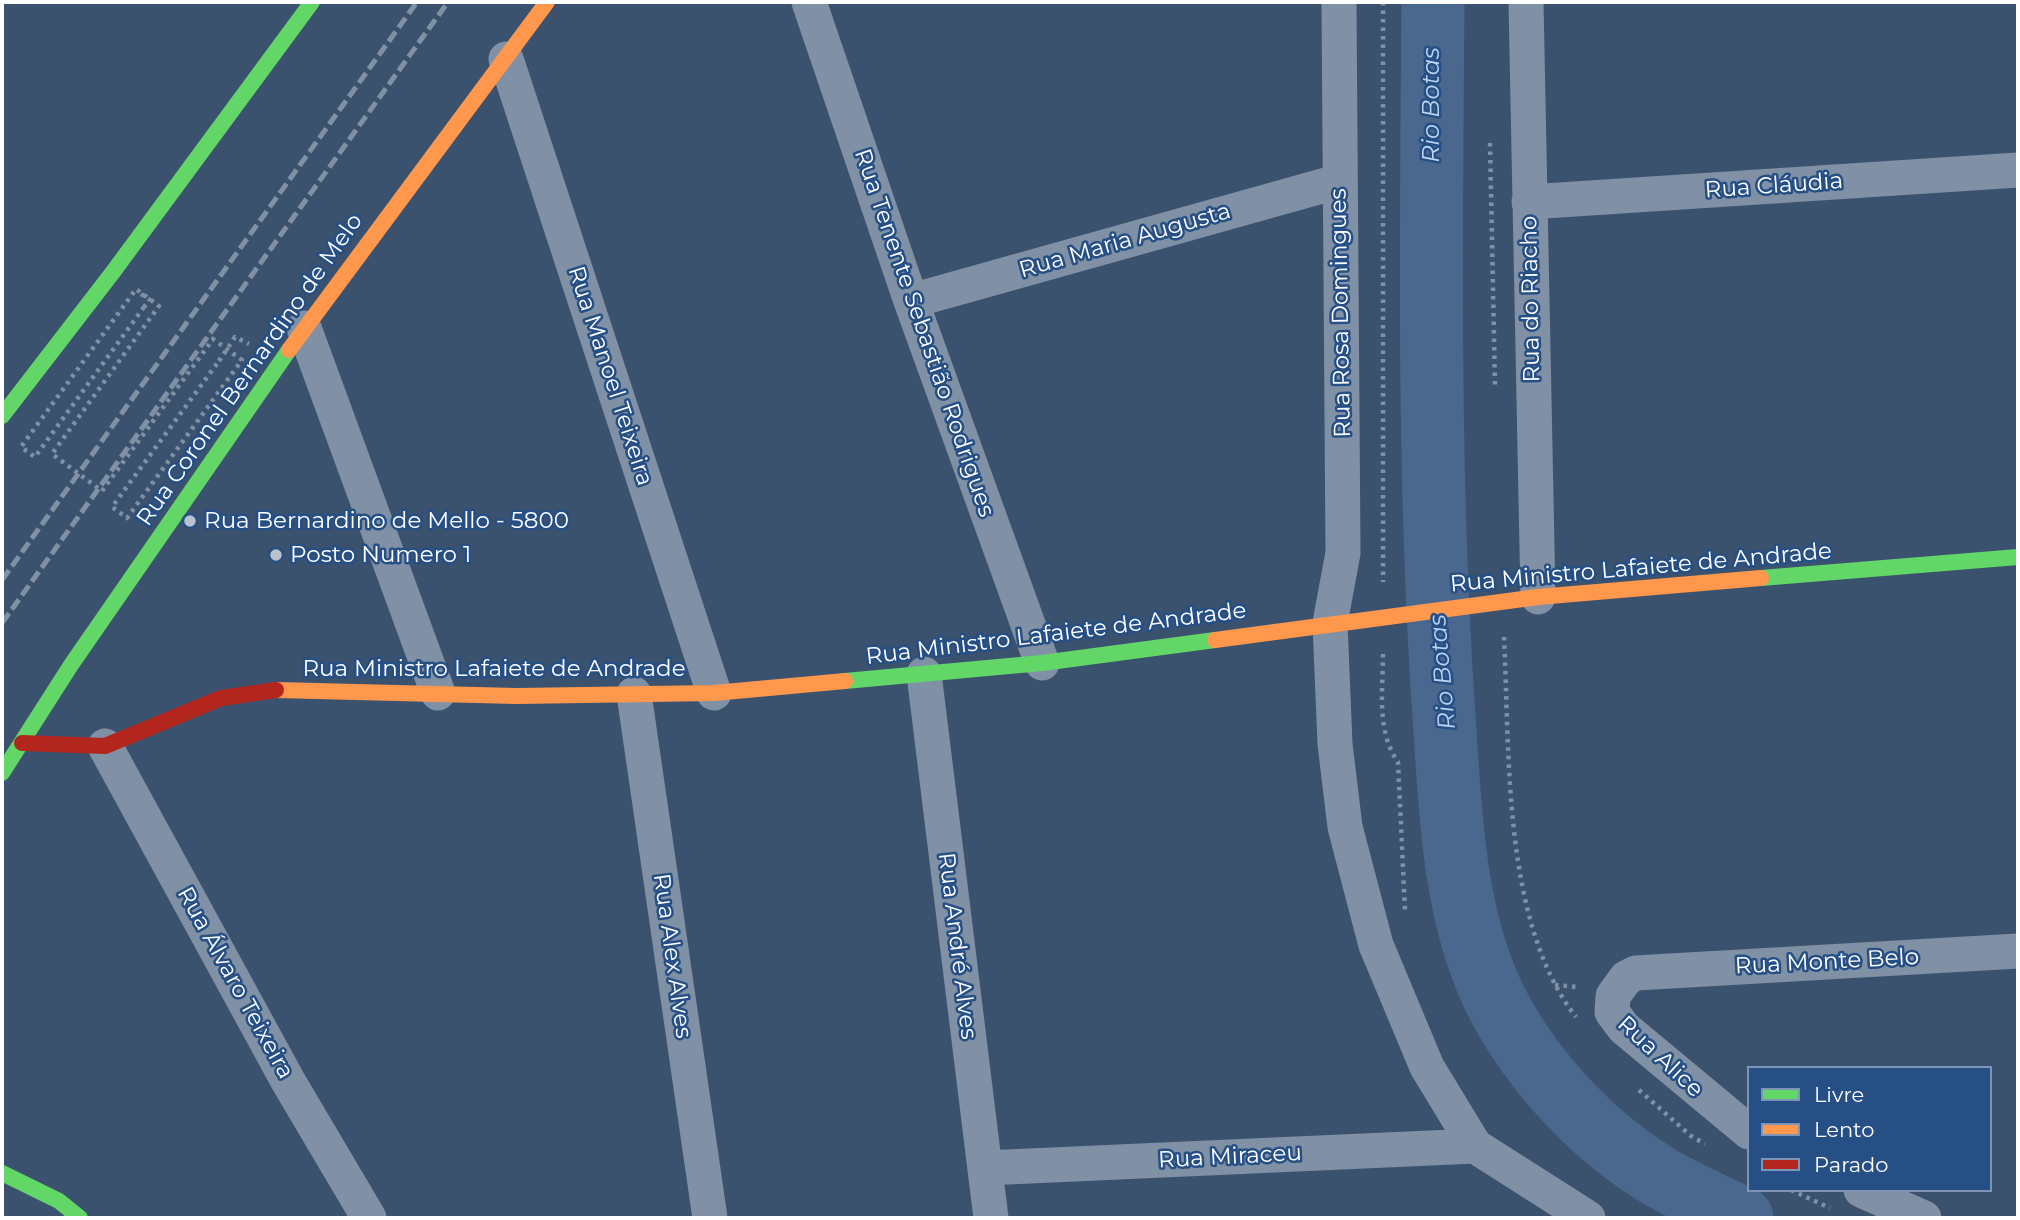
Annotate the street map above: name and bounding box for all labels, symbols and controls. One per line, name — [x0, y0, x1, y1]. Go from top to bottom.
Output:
water label: Rio Botas — [1418, 47, 1446, 163]
street label: Rua Tenente Sebastião Rodrigues — [848, 145, 1000, 521]
street label: Rua Cláudia — [1704, 167, 1844, 205]
street label: Rua Rosa Domingues — [1325, 188, 1357, 438]
street label: Rua Maria Augusta — [1016, 198, 1234, 284]
street label: Rua Coronel Bernardino de Melo — [131, 209, 369, 531]
street label: Rua do Riacho — [1516, 215, 1546, 383]
street label: Rua Manoel Teixeira — [561, 263, 659, 489]
place label: Rua Bernardino de Mello - 5800 — [204, 507, 569, 535]
marker: Rua Bernardino de Mello - 5800 — [182, 513, 198, 529]
street label: Rua Ministro Lafaiete de Andrade — [1449, 538, 1833, 598]
place label: Posto Numero 1 — [290, 541, 471, 569]
marker: Posto Numero 1 — [268, 547, 284, 563]
street label: Rua Ministro Lafaiete de Andrade — [864, 597, 1248, 671]
water label: Rio Botas — [1424, 613, 1462, 731]
street label: Rua Ministro Lafaiete de Andrade — [302, 655, 686, 683]
street label: Rua André Alves — [932, 851, 982, 1041]
street label: Rua Alex Alves — [647, 872, 697, 1040]
street label: Rua Álvaro Teixeira — [171, 882, 299, 1084]
street label: Rua Monte Belo — [1734, 943, 1920, 981]
street label: Rua Alice — [1611, 1010, 1709, 1104]
legend — [1747, 1066, 1992, 1192]
text: Livre — [1814, 1082, 1864, 1107]
text: Lento — [1814, 1117, 1874, 1142]
street label: Rua Miraceu — [1157, 1139, 1303, 1175]
text: Parado — [1814, 1152, 1889, 1177]

